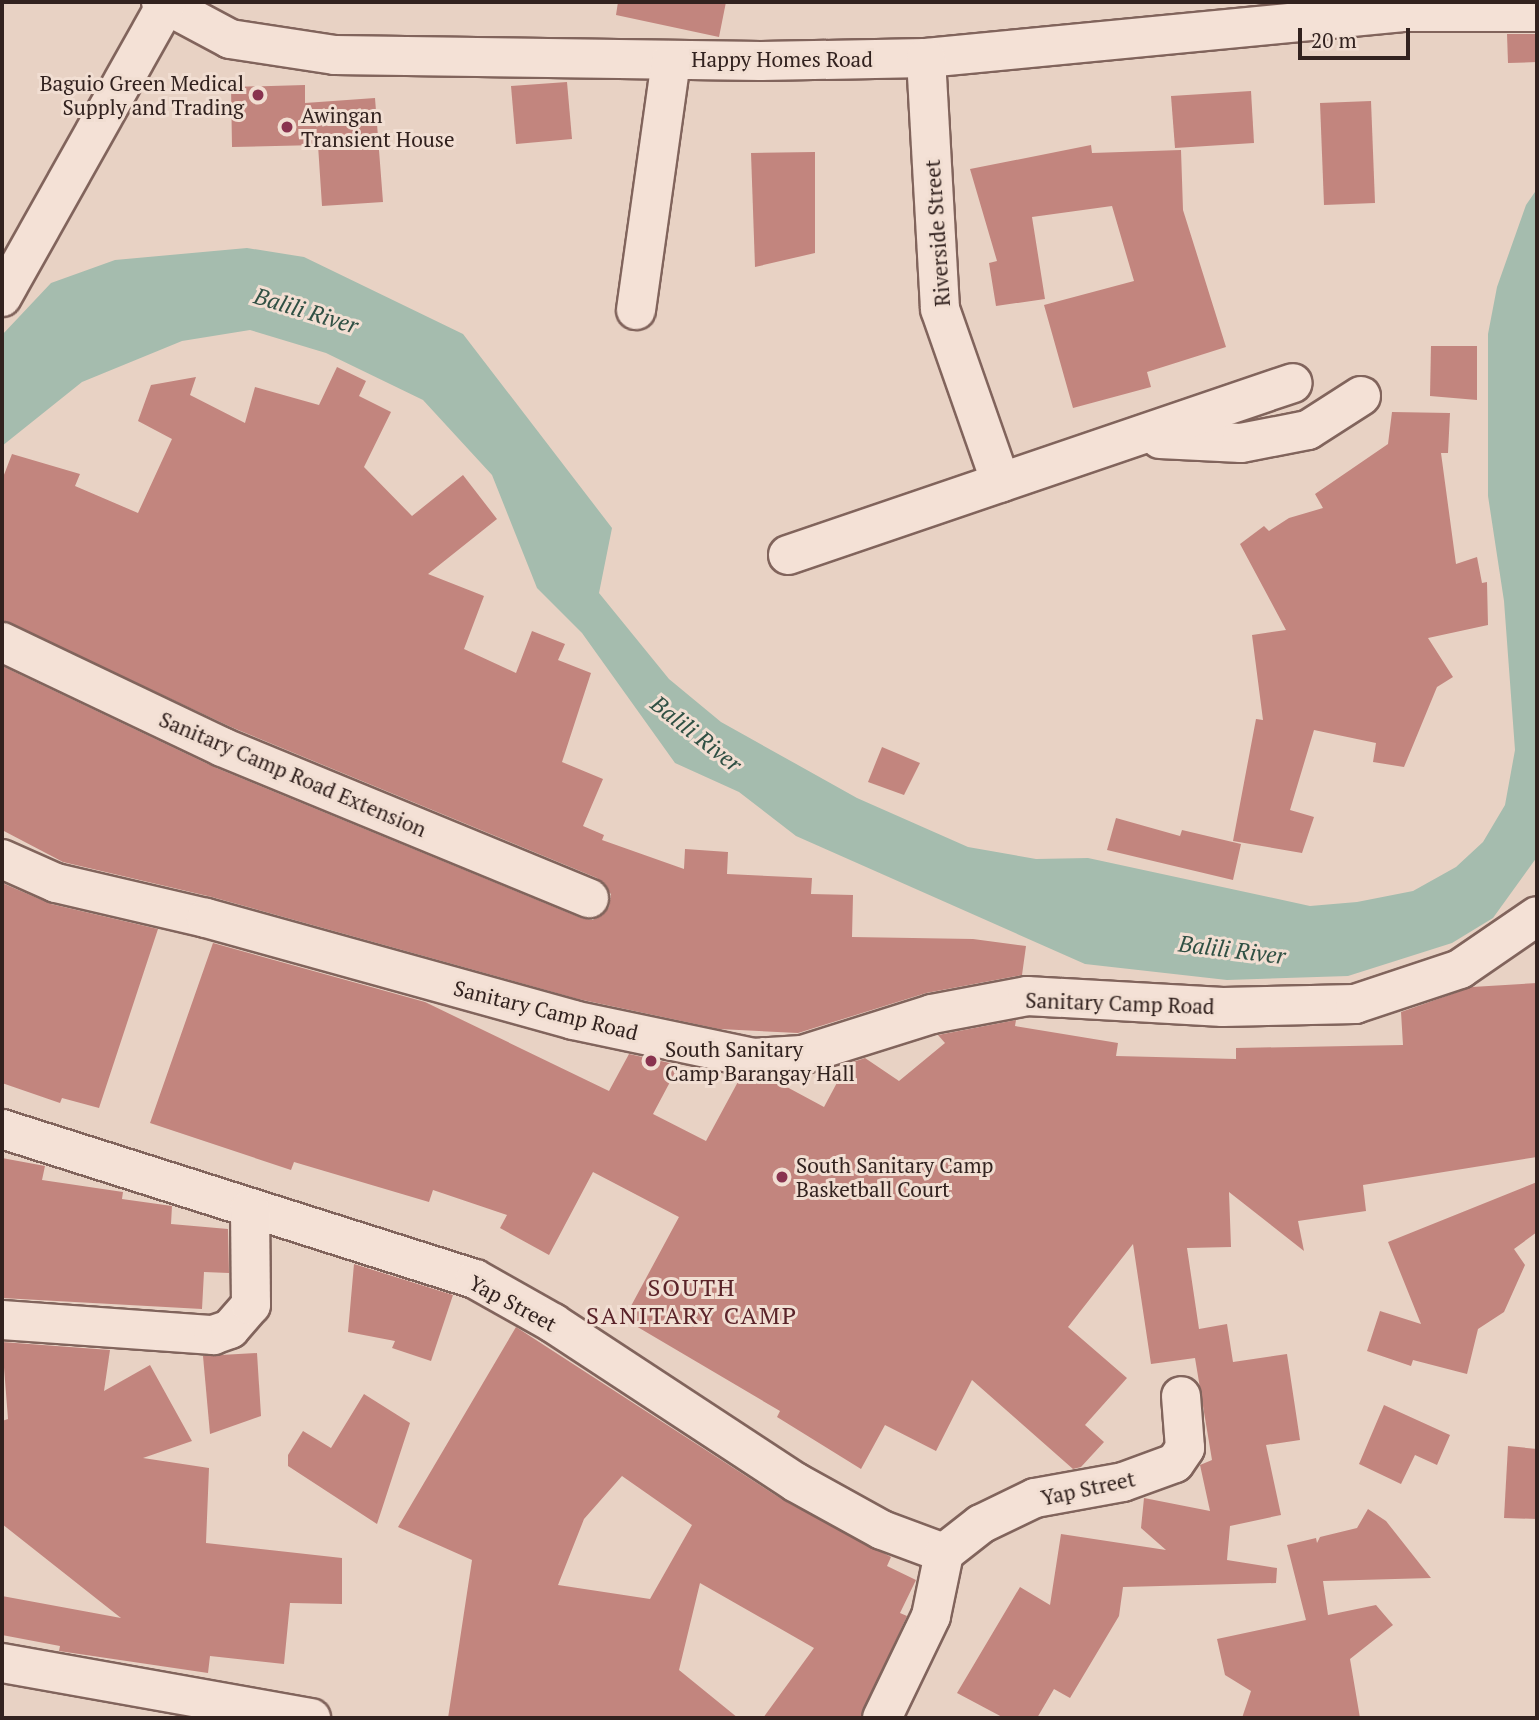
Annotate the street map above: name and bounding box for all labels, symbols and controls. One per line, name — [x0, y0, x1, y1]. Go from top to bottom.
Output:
scale bar — [1301, 14, 1413, 58]
text: 20 m — [1311, 26, 1357, 54]
street label: Happy Homes Road — [691, 46, 873, 72]
place label: Baguio Green Medical Supply and Trading — [40, 70, 244, 120]
marker: Baguio Green Medical Supply and Trading — [250, 87, 266, 103]
place label: Awingan Transient House — [301, 102, 454, 152]
marker: Awingan Transient House — [279, 119, 295, 135]
street label: Riverside Street — [919, 159, 955, 307]
water label: Balili River — [251, 282, 361, 340]
water label: Balili River — [645, 690, 747, 778]
street label: Sanitary Camp Road Extension — [156, 706, 430, 842]
water label: Balili River — [1177, 930, 1287, 970]
street label: Sanitary Camp Road — [451, 975, 641, 1045]
street label: Sanitary Camp Road — [1025, 987, 1215, 1019]
place label: South Sanitary Camp Barangay Hall — [665, 1036, 855, 1086]
marker: South Sanitary Camp Barangay Hall — [643, 1053, 659, 1069]
place label: South Sanitary Camp Basketball Court — [796, 1152, 993, 1202]
marker: South Sanitary Camp Basketball Court — [774, 1169, 790, 1185]
street label: Yap Street — [465, 1269, 561, 1337]
district label: SOUTH SANITARY CAMP — [588, 1274, 796, 1330]
street label: Yap Street — [1039, 1466, 1137, 1510]

